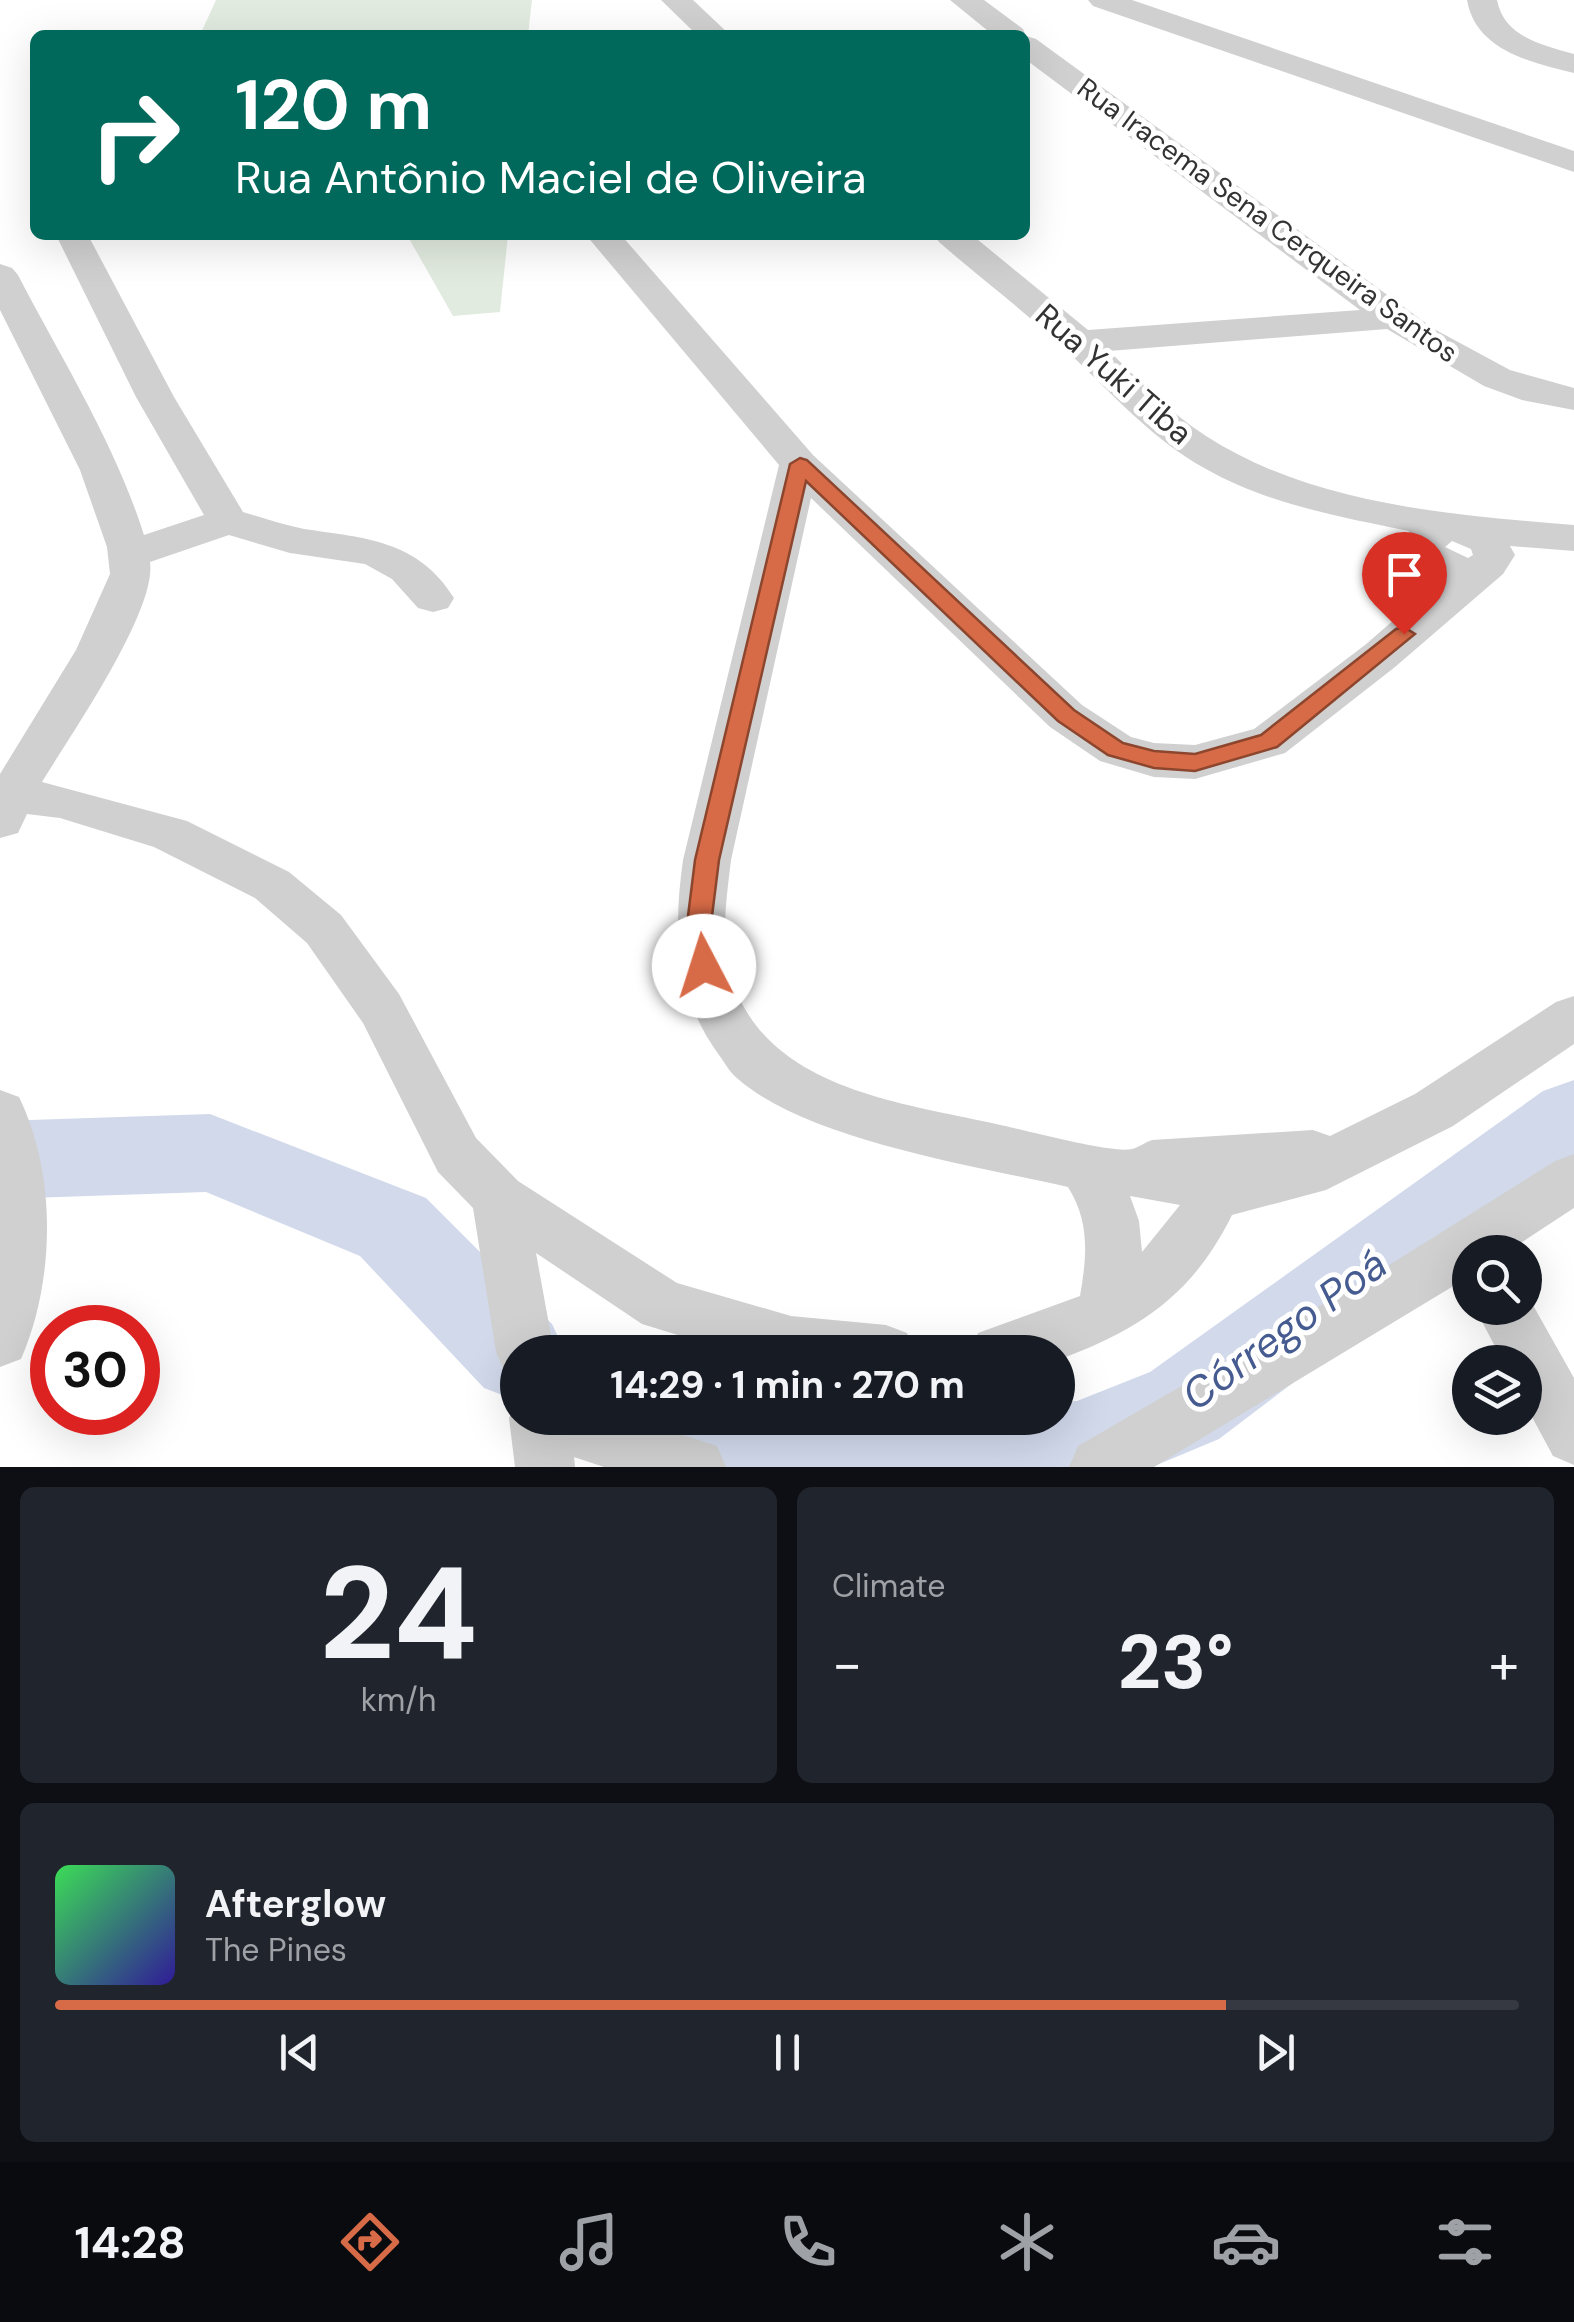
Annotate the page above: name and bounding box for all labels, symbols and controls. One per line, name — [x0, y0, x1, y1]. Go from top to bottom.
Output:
text: 120 m — [235, 60, 432, 151]
icon: right — [70, 70, 200, 200]
street label: Rua Iracema Sena Cerqueira Santos — [1070, 70, 1465, 371]
text: Rua Antônio Maciel de Oliveira — [235, 148, 867, 207]
street label: Rua Yuki Tiba — [1027, 294, 1201, 454]
pin — [1362, 532, 1447, 635]
icon: arrive — [1377, 547, 1432, 602]
position arrow — [652, 914, 756, 1018]
map controls — [1452, 1235, 1542, 1435]
button: search — [1452, 1235, 1542, 1325]
water label: Córrego Poá — [1171, 1236, 1398, 1422]
speed limit sign: 30 — [30, 1305, 160, 1435]
button: layers — [1452, 1345, 1542, 1435]
text: 14:29 · 1 min · 270 m — [610, 1360, 965, 1410]
text: 24 — [319, 1529, 478, 1698]
text: Climate — [832, 1565, 946, 1607]
text: 23° — [1118, 1614, 1233, 1711]
text: − — [832, 1628, 862, 1700]
text: + — [1489, 1628, 1519, 1700]
text: km/h — [361, 1679, 436, 1721]
text: Afterglow — [205, 1879, 386, 1929]
text: The Pines — [205, 1929, 347, 1971]
icon: previous — [272, 2025, 327, 2080]
icon: pause — [760, 2025, 815, 2080]
icon: next — [1248, 2025, 1303, 2080]
icon: directions — [335, 2207, 405, 2277]
icon: music — [554, 2207, 624, 2277]
icon: phone — [773, 2207, 843, 2277]
icon: climate — [992, 2207, 1062, 2277]
icon: car — [1211, 2207, 1281, 2277]
icon: filters — [1430, 2207, 1500, 2277]
text: 14:28 — [74, 2213, 186, 2272]

